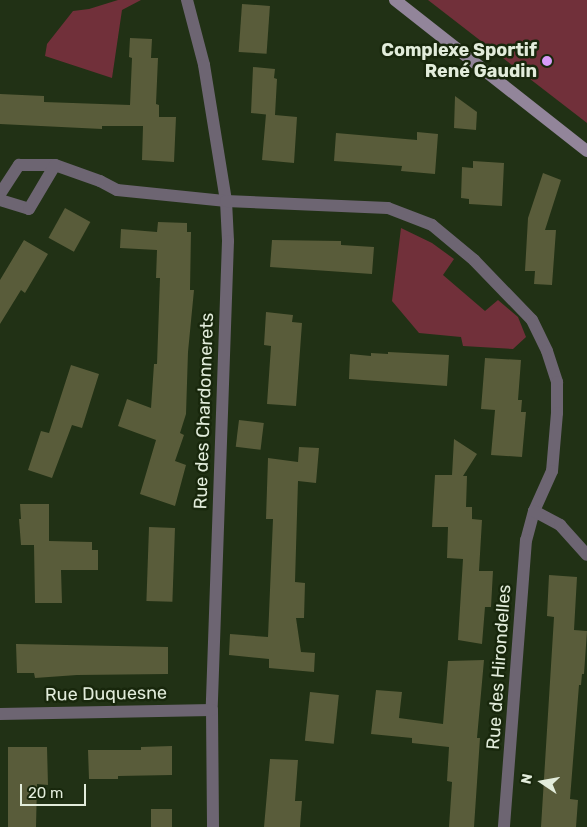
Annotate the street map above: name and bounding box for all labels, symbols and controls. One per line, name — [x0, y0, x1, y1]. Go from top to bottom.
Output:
place label: Complexe Sportif René Gaudin — [381, 40, 537, 82]
marker: Complexe Sportif René Gaudin — [541, 55, 553, 67]
street label: Rue des Chardonnerets — [190, 312, 218, 510]
street label: Rue des Hirondelles — [482, 584, 516, 750]
street label: Rue Duquesne — [45, 682, 167, 706]
north arrow — [517, 757, 567, 807]
text: N — [517, 772, 536, 785]
scale bar — [22, 774, 89, 806]
text: 20 m — [28, 784, 63, 802]

